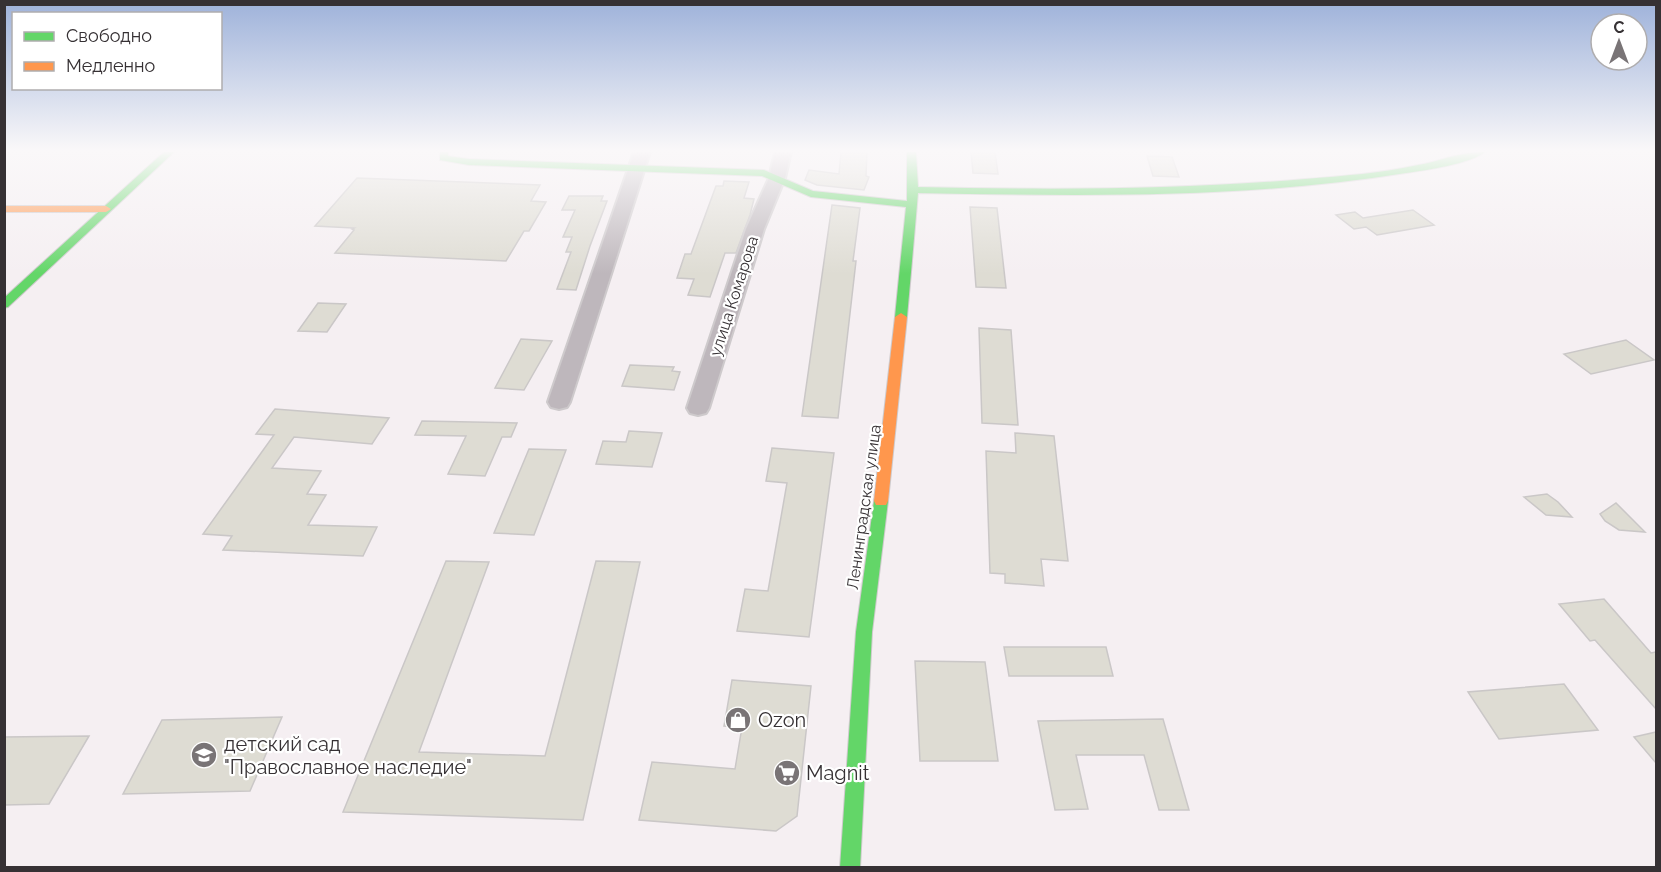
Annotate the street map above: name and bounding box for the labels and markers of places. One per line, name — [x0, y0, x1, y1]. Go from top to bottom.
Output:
shop icon: Ozon — [723, 705, 753, 735]
place label: Ozon — [758, 708, 806, 732]
place label: детский сад "Православное наследие" — [224, 732, 472, 779]
school or university icon: детский сад "Православное наследие" — [189, 740, 219, 770]
supermarket icon: Magnit — [772, 758, 802, 788]
place label: Magnit — [806, 761, 870, 785]

